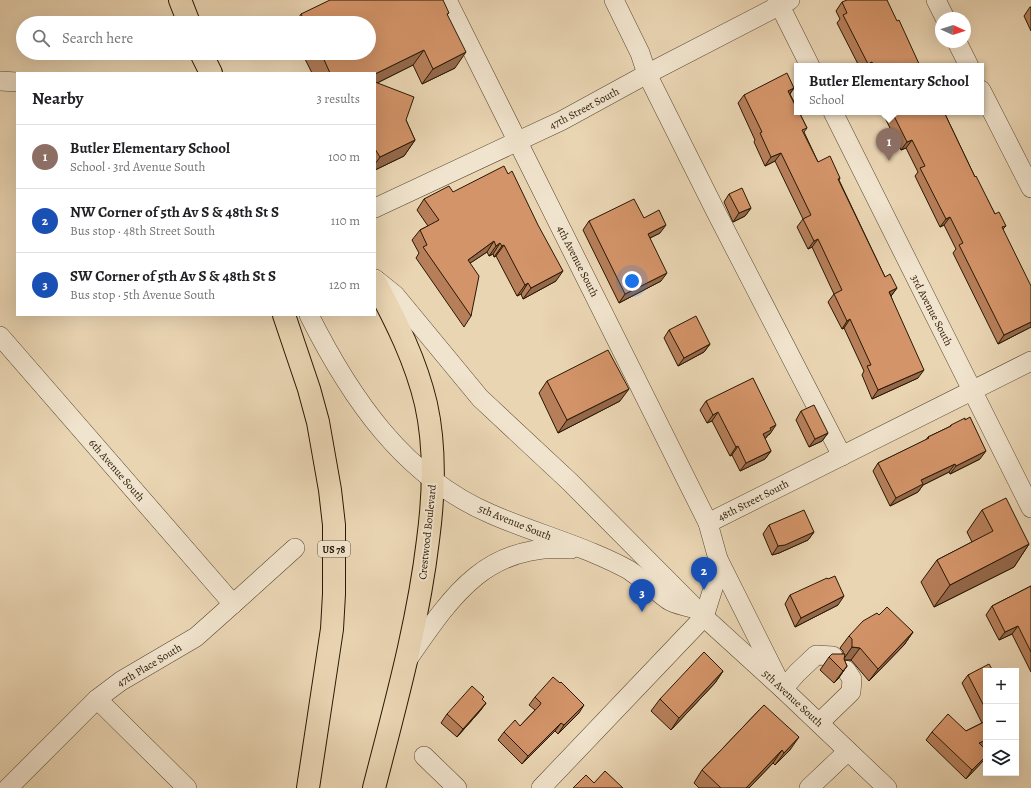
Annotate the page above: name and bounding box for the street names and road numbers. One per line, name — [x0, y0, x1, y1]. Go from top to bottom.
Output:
street label: 47th Street South — [547, 84, 622, 133]
street label: 4th Avenue South — [553, 223, 602, 300]
street label: 3rd Avenue South — [907, 272, 956, 349]
street label: 6th Avenue South — [85, 436, 148, 505]
street label: 48th Street South — [715, 476, 791, 525]
street label: Crestwood Boulevard — [415, 484, 440, 580]
street label: 5th Avenue South — [476, 501, 554, 544]
road number: US 78 — [318, 541, 350, 557]
street label: 47th Place South — [114, 640, 185, 691]
street label: 5th Avenue South — [759, 666, 826, 730]

